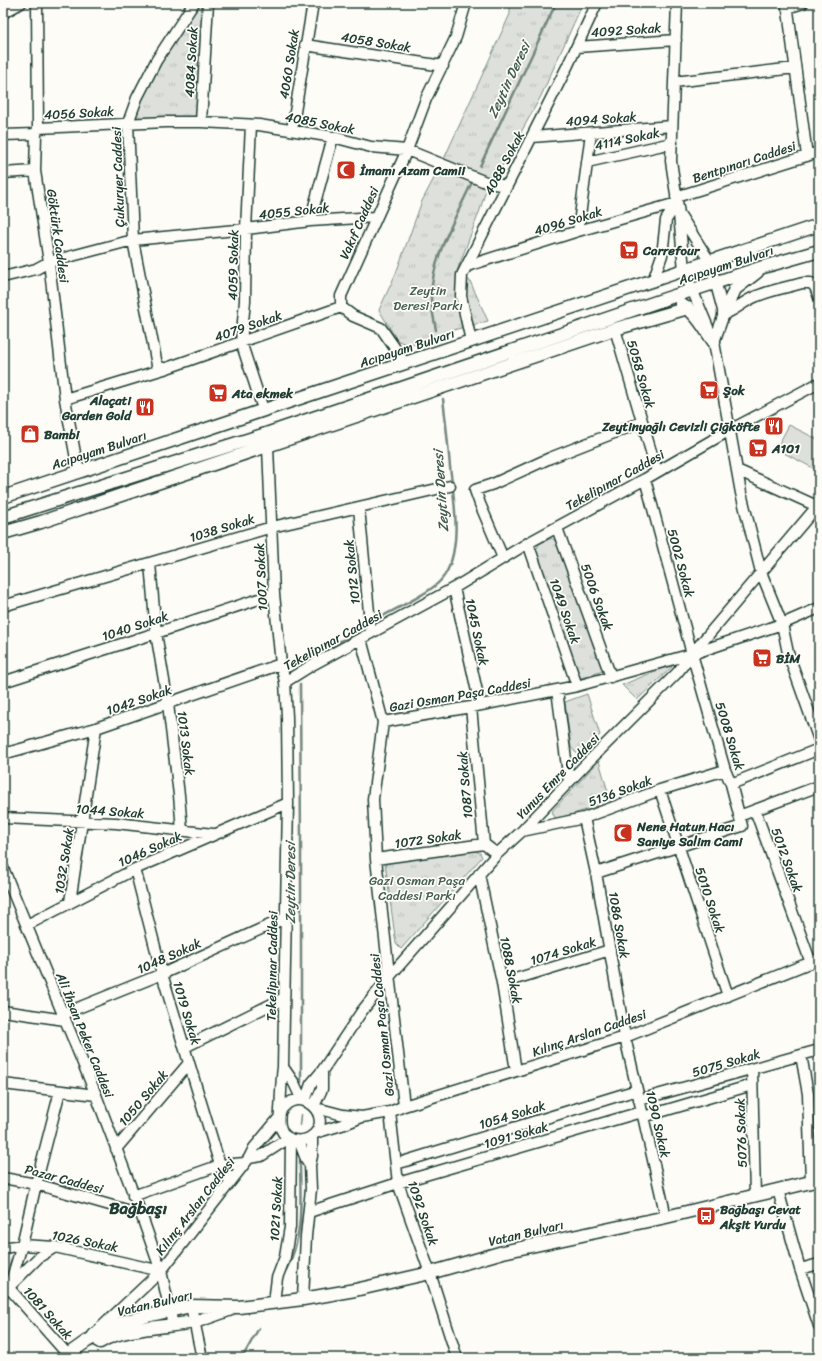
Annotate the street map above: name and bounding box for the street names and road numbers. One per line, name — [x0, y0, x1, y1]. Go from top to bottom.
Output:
street label: 4092 Sokak — [590, 16, 662, 44]
street label: 4058 Sokak — [339, 25, 413, 59]
street label: 4084 Sokak — [178, 26, 204, 98]
street label: 4060 Sokak — [272, 27, 306, 101]
street label: 4056 Sokak — [43, 100, 115, 126]
street label: 4085 Sokak — [283, 105, 357, 141]
street label: 4094 Sokak — [565, 105, 637, 133]
street label: 4114 Sokak — [592, 121, 662, 157]
street label: Çukuryer Caddesi — [105, 126, 131, 228]
street label: 4088 Sokak — [477, 126, 531, 200]
street label: Bentpınarı Caddesi — [689, 134, 799, 190]
street label: Vakıf Caddesi — [333, 183, 385, 263]
street label: Göktürk Caddesi — [40, 188, 76, 285]
street label: 4055 Sokak — [258, 196, 330, 226]
street label: 4096 Sokak — [531, 200, 605, 242]
street label: 4059 Sokak — [221, 229, 245, 301]
street label: Acıpayam Bulvarı — [674, 239, 777, 292]
street label: 4079 Sokak — [211, 304, 285, 348]
street label: Acıpayam Bulvarı — [355, 322, 458, 375]
street label: 5058 Sokak — [620, 337, 662, 411]
street label: Acıpayam Bulvarı — [47, 424, 150, 477]
street label: Tekelipınar Caddesi — [561, 443, 669, 517]
street label: 1038 Sokak — [186, 507, 258, 549]
street label: 5002 Sokak — [661, 526, 701, 600]
street label: 1012 Sokak — [337, 538, 367, 606]
street label: 1007 Sokak — [248, 542, 274, 612]
street label: 5006 Sokak — [574, 560, 620, 634]
street label: 1049 Sokak — [543, 575, 587, 647]
street label: 1045 Sokak — [459, 596, 495, 668]
street label: Tekelipınar Caddesi — [279, 603, 387, 677]
street label: 1040 Sokak — [99, 604, 171, 648]
street label: Gazi Osman Paşa Caddesi — [387, 671, 533, 719]
street label: 1042 Sokak — [103, 678, 175, 722]
street label: 5008 Sokak — [709, 699, 751, 773]
street label: 1013 Sokak — [171, 709, 201, 777]
street label: Yunus Emre Caddesi — [511, 727, 606, 825]
street label: 1087 Sokak — [451, 750, 479, 820]
street label: 5136 Sokak — [585, 769, 655, 813]
street label: 1044 Sokak — [75, 797, 145, 825]
street label: 1072 Sokak — [393, 823, 463, 855]
street label: 5012 Sokak — [765, 824, 809, 896]
street label: 1046 Sokak — [114, 825, 186, 873]
street label: 1032 Sokak — [47, 826, 81, 896]
street label: 5010 Sokak — [688, 864, 732, 936]
street label: 1086 Sokak — [602, 890, 636, 960]
street label: Tekelipınar Caddesi — [260, 910, 284, 1021]
street label: 1074 Sokak — [527, 930, 599, 972]
street label: 1048 Sokak — [133, 932, 205, 980]
street label: 1088 Sokak — [493, 934, 529, 1006]
street label: Gazi Osman Paşa Caddesi — [363, 952, 401, 1097]
street label: Ali İhsan Peker Caddesi — [49, 968, 121, 1102]
street label: 1019 Sokak — [166, 978, 208, 1048]
street label: Kılınç Arslan Caddesi — [529, 1003, 650, 1063]
street label: 5075 Sokak — [689, 1042, 763, 1084]
street label: 1050 Sokak — [112, 1064, 174, 1132]
street label: 1090 Sokak — [639, 1088, 677, 1160]
street label: 1054 Sokak — [476, 1094, 548, 1136]
street label: 5076 Sokak — [728, 1098, 754, 1168]
street label: 1091 Sokak — [481, 1115, 551, 1155]
street label: Kılınç Arslan Caddesi — [149, 1151, 241, 1260]
street label: Pazar Caddesi — [22, 1157, 106, 1201]
street label: 1021 Sokak — [263, 1176, 289, 1242]
street label: 1092 Sokak — [401, 1177, 445, 1249]
street label: Vatan Bulvarı — [486, 1213, 566, 1253]
street label: 1026 Sokak — [50, 1223, 120, 1259]
street label: 1081 Sokak — [17, 1281, 79, 1345]
street label: Vatan Bulvarı — [115, 1283, 195, 1323]

